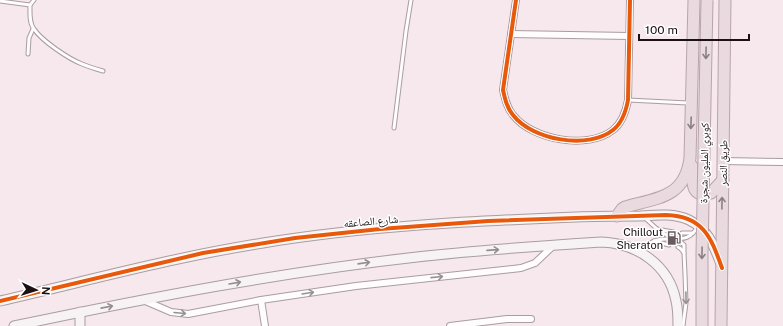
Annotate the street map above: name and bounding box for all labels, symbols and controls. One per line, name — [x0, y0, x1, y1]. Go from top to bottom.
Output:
scale bar — [639, 16, 749, 42]
text: 100 m — [645, 23, 678, 37]
one-way arrow — [702, 46, 710, 59]
one-way arrow — [687, 116, 695, 129]
street label: كوبري المليون شجرة — [697, 122, 714, 203]
street label: طريق النصر — [717, 140, 730, 187]
one-way arrow — [719, 197, 726, 210]
street label: شارع الصاعقه — [343, 213, 399, 230]
place label: Chillout Sheraton — [616, 226, 663, 251]
fuel station icon: Chillout Sheraton — [666, 230, 682, 246]
one-way arrow — [486, 246, 499, 253]
one-way arrow — [698, 246, 706, 259]
one-way arrow — [357, 259, 370, 267]
north arrow — [16, 270, 56, 310]
one-way arrow — [430, 273, 443, 280]
one-way arrow — [228, 279, 241, 287]
text: N — [40, 286, 52, 295]
one-way arrow — [301, 289, 314, 297]
one-way arrow — [682, 291, 690, 304]
one-way arrow — [101, 303, 114, 311]
one-way arrow — [173, 309, 186, 317]

